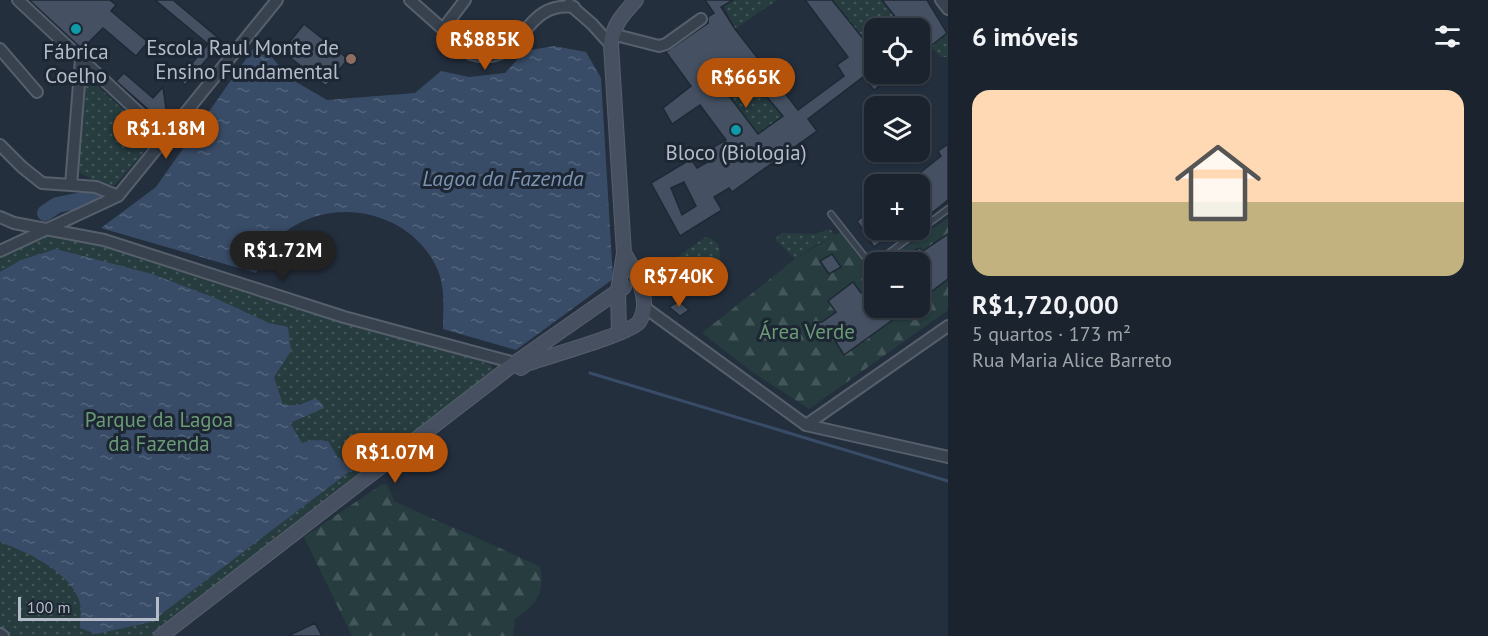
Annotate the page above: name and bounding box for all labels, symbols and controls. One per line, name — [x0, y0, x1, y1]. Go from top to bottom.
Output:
map controls — [864, 18, 930, 318]
button: locate — [864, 18, 930, 84]
pin: R$885K — [436, 20, 534, 71]
text: 6 imóveis — [972, 20, 1078, 53]
icon: filters — [1431, 20, 1464, 53]
marker: Fábrica Coelho — [69, 22, 83, 36]
text: R$885K — [450, 26, 520, 52]
place label: Escola Raul Monte de Ensino Fundamental — [146, 34, 339, 85]
place label: Fábrica Coelho — [43, 38, 109, 89]
marker: Escola Raul Monte de Ensino Fundamental — [344, 52, 358, 66]
pin: R$665K — [697, 58, 795, 109]
text: R$665K — [711, 64, 781, 90]
button: layers — [864, 96, 930, 162]
pin: R$1.18M — [111, 109, 221, 160]
text: R$1.18M — [127, 115, 205, 141]
marker: Bloco (Biologia) — [729, 123, 743, 137]
icon: home — [1164, 129, 1272, 237]
place label: Bloco (Biologia) — [665, 139, 807, 166]
water label: Lagoa da Fazenda — [422, 164, 584, 192]
button: + — [864, 174, 930, 240]
pin: R$1.72M — [228, 231, 338, 282]
text: R$1.72M — [244, 237, 322, 263]
button: − — [864, 252, 930, 318]
pin: R$740K — [630, 257, 728, 308]
text: R$740K — [644, 263, 714, 289]
text: R$1,720,000 — [972, 288, 1119, 321]
park label: Área Verde — [759, 318, 855, 345]
text: 5 quartos · 173 m² — [972, 321, 1131, 347]
text: Rua Maria Alice Barreto — [972, 347, 1172, 373]
park label: Parque da Lagoa da Fazenda — [85, 406, 233, 457]
pin: R$1.07M — [340, 433, 450, 484]
text: R$1.07M — [356, 439, 434, 465]
scale bar — [18, 594, 159, 622]
text: 100 m — [27, 597, 70, 617]

